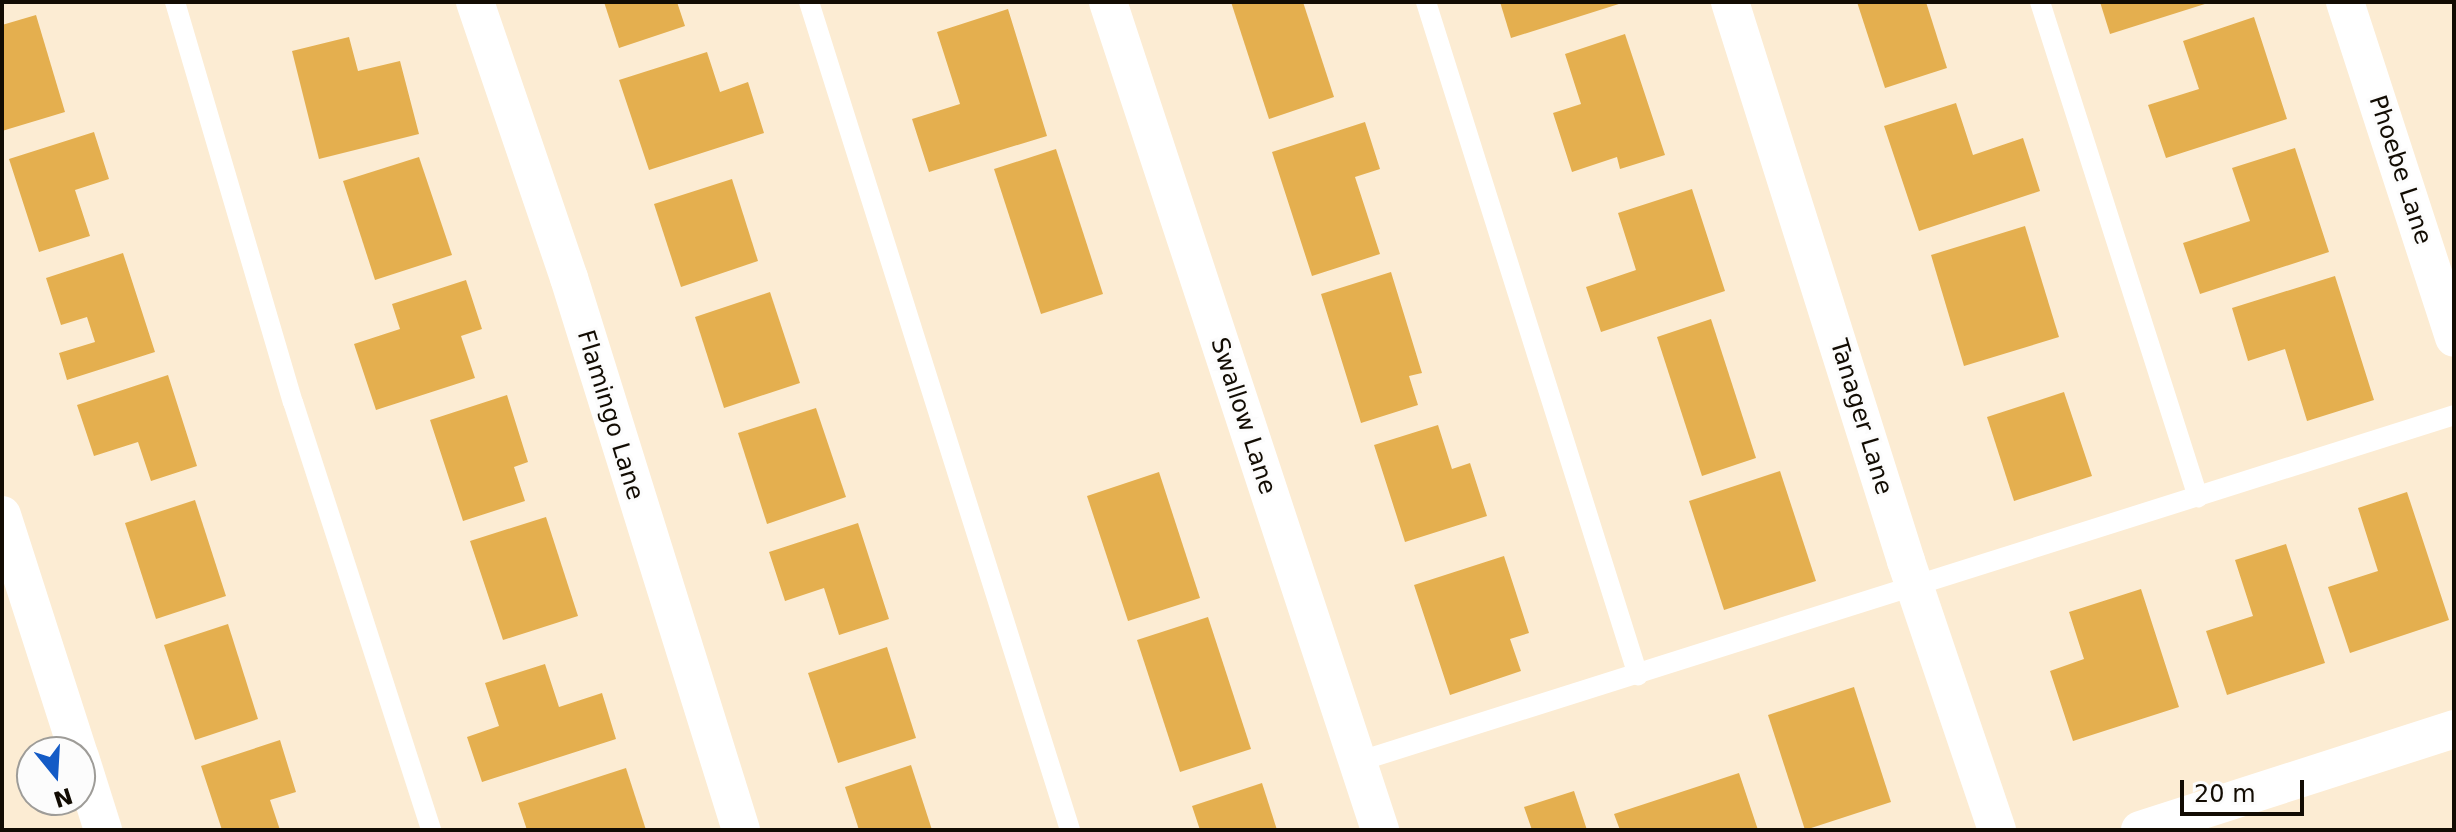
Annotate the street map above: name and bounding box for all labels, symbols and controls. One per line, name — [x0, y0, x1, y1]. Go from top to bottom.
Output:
street label: Phoebe Lane — [2362, 92, 2438, 248]
street label: Flamingo Lane — [570, 327, 650, 503]
street label: Swallow Lane — [1204, 334, 1282, 498]
street label: Tanager Lane — [1824, 336, 1898, 498]
north arrow — [16, 736, 96, 816]
scale bar — [2184, 764, 2308, 814]
text: 20 m — [2194, 780, 2256, 808]
text: N — [50, 783, 76, 812]

